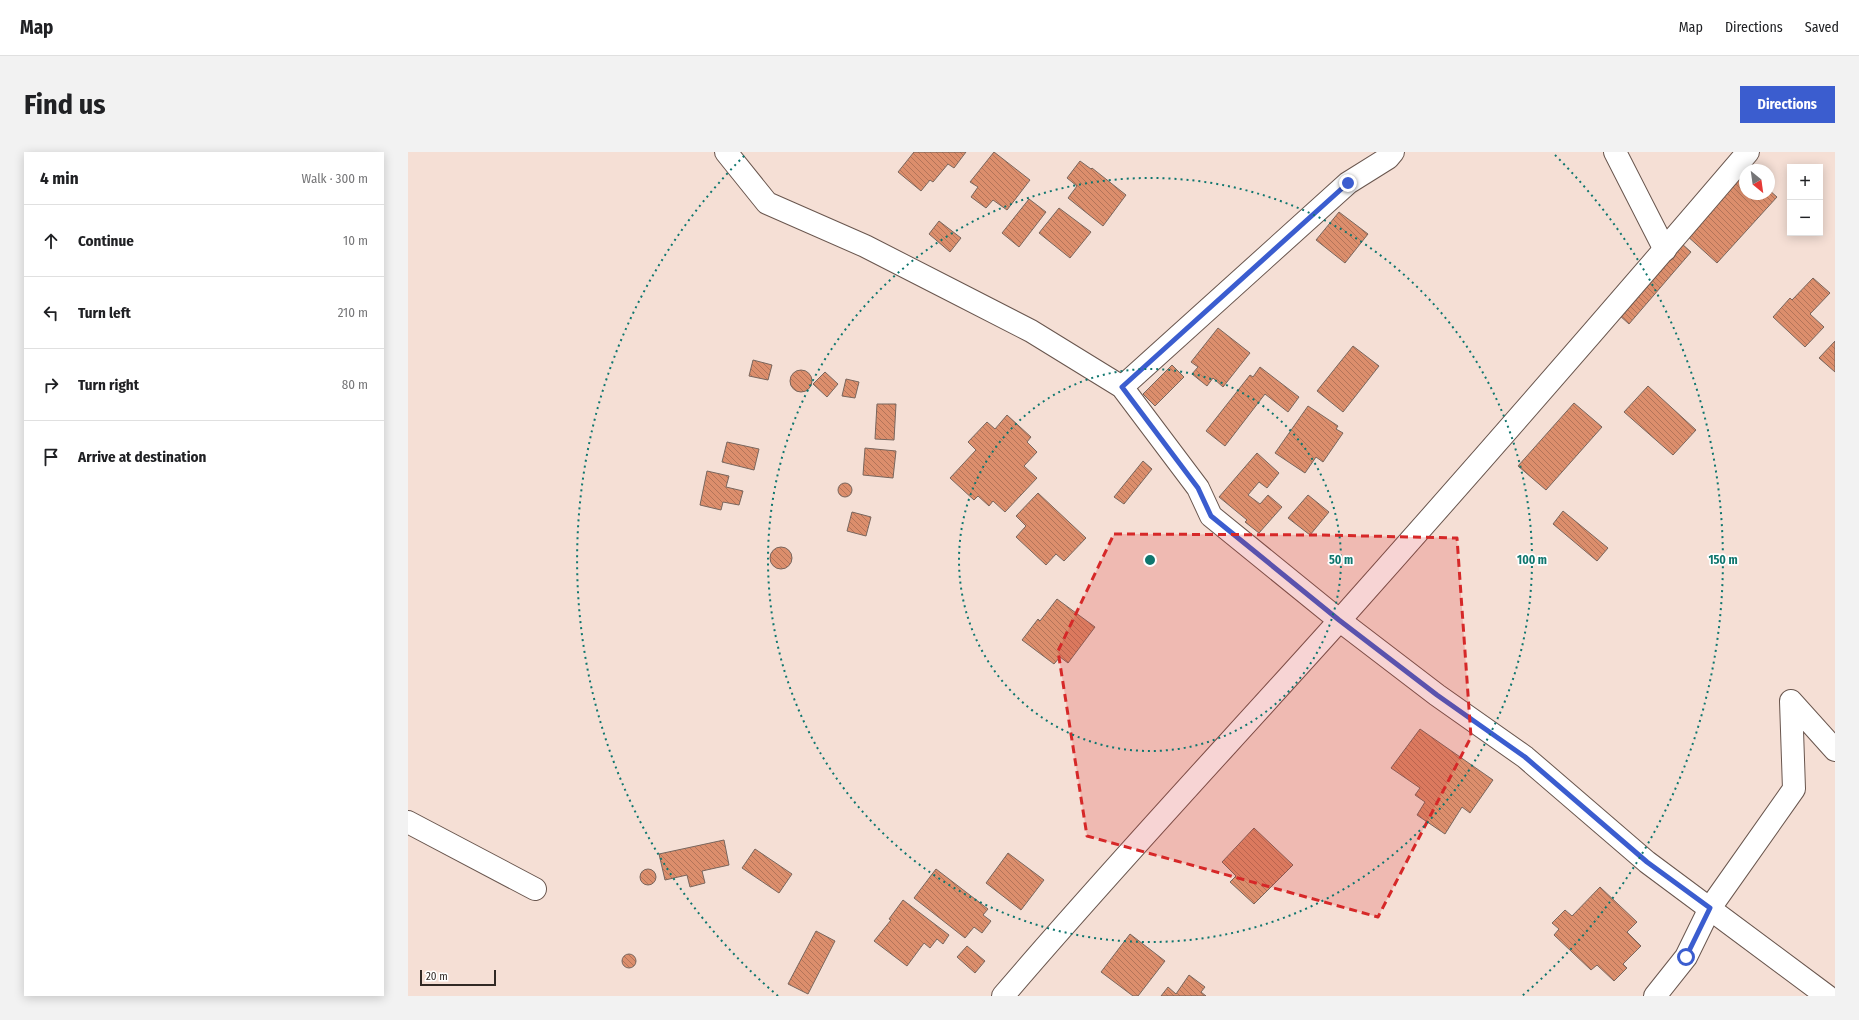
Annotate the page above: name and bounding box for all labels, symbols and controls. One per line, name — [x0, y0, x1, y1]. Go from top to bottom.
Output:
text: Map — [20, 16, 53, 39]
text: Map — [1679, 19, 1703, 36]
text: Directions — [1725, 19, 1783, 36]
text: Saved — [1805, 19, 1839, 36]
button: Directions — [1740, 86, 1835, 123]
text: Find us — [24, 88, 106, 121]
north arrow — [1739, 164, 1775, 200]
map controls — [1787, 164, 1823, 236]
button: + — [1787, 164, 1823, 200]
text: 4 min — [40, 168, 79, 189]
text: Walk · 300 m — [302, 171, 368, 186]
route end — [1339, 174, 1357, 192]
button: − — [1787, 200, 1823, 236]
icon: ahead — [40, 230, 62, 252]
text: Continue — [78, 232, 134, 250]
text: 10 m — [343, 233, 368, 248]
icon: left — [40, 302, 62, 324]
text: Turn left — [78, 304, 131, 322]
text: 210 m — [338, 305, 368, 320]
icon: right — [40, 374, 62, 396]
text: Turn right — [78, 376, 139, 394]
text: 80 m — [342, 377, 368, 392]
icon: arrive — [40, 446, 62, 468]
text: Arrive at destination — [78, 448, 206, 466]
centre of rings — [1143, 553, 1157, 567]
text: 50 m — [1329, 553, 1353, 567]
text: 100 m — [1517, 553, 1547, 567]
text: 150 m — [1708, 553, 1738, 567]
route start — [1677, 948, 1695, 966]
scale bar — [420, 968, 496, 987]
text: 20 m — [426, 970, 448, 983]

